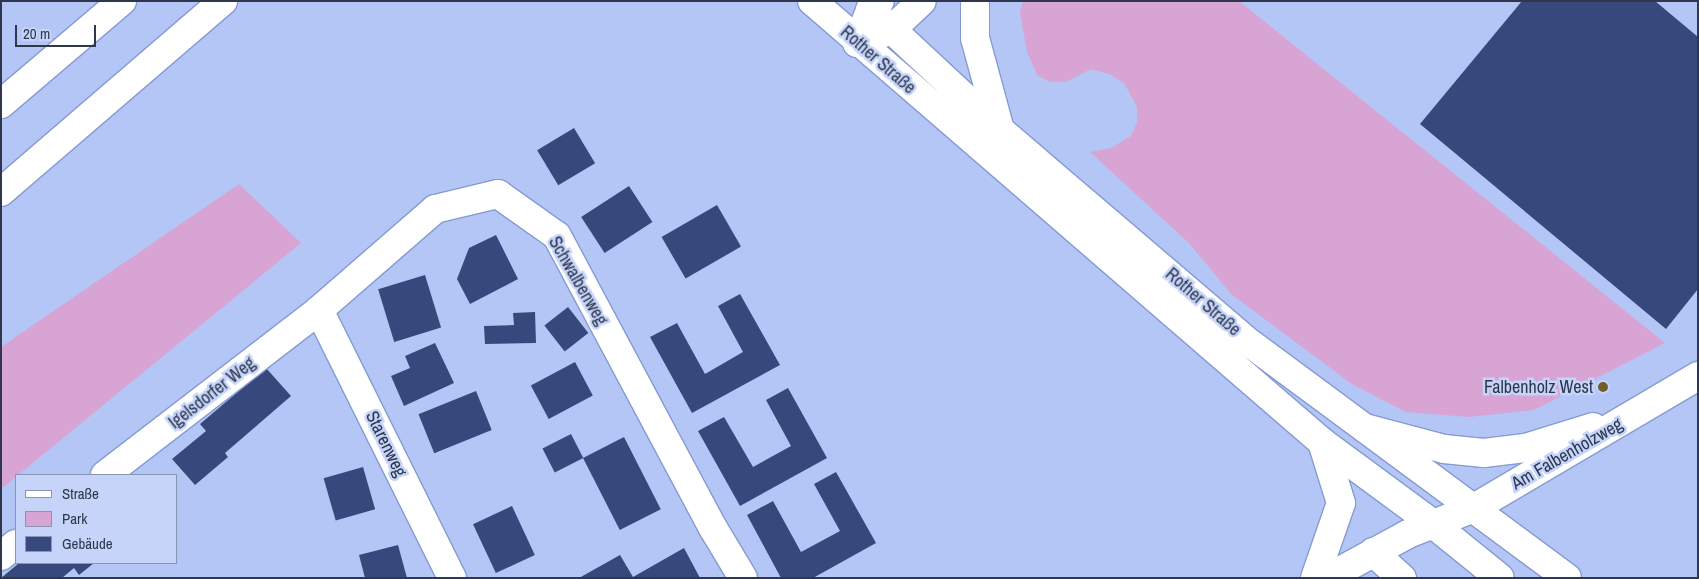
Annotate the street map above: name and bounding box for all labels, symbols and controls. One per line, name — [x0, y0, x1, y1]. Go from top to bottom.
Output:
scale bar — [18, 15, 99, 47]
street label: Rother Straße — [836, 21, 920, 99]
text: 20 m — [23, 23, 50, 44]
street label: Schwalbenweg — [544, 233, 612, 329]
street label: Rother Straße — [1161, 263, 1245, 341]
street label: Igelsdorfer Weg — [164, 352, 260, 434]
place label: Falbenholz West — [1484, 376, 1593, 398]
marker: Falbenholz West — [1597, 381, 1609, 393]
street label: Starenweg — [361, 408, 411, 480]
street label: Am Falbenholzweg — [1508, 413, 1626, 495]
legend — [15, 474, 178, 564]
text: Straße — [62, 483, 99, 504]
text: Park — [62, 508, 87, 529]
text: Gebäude — [62, 533, 113, 554]

